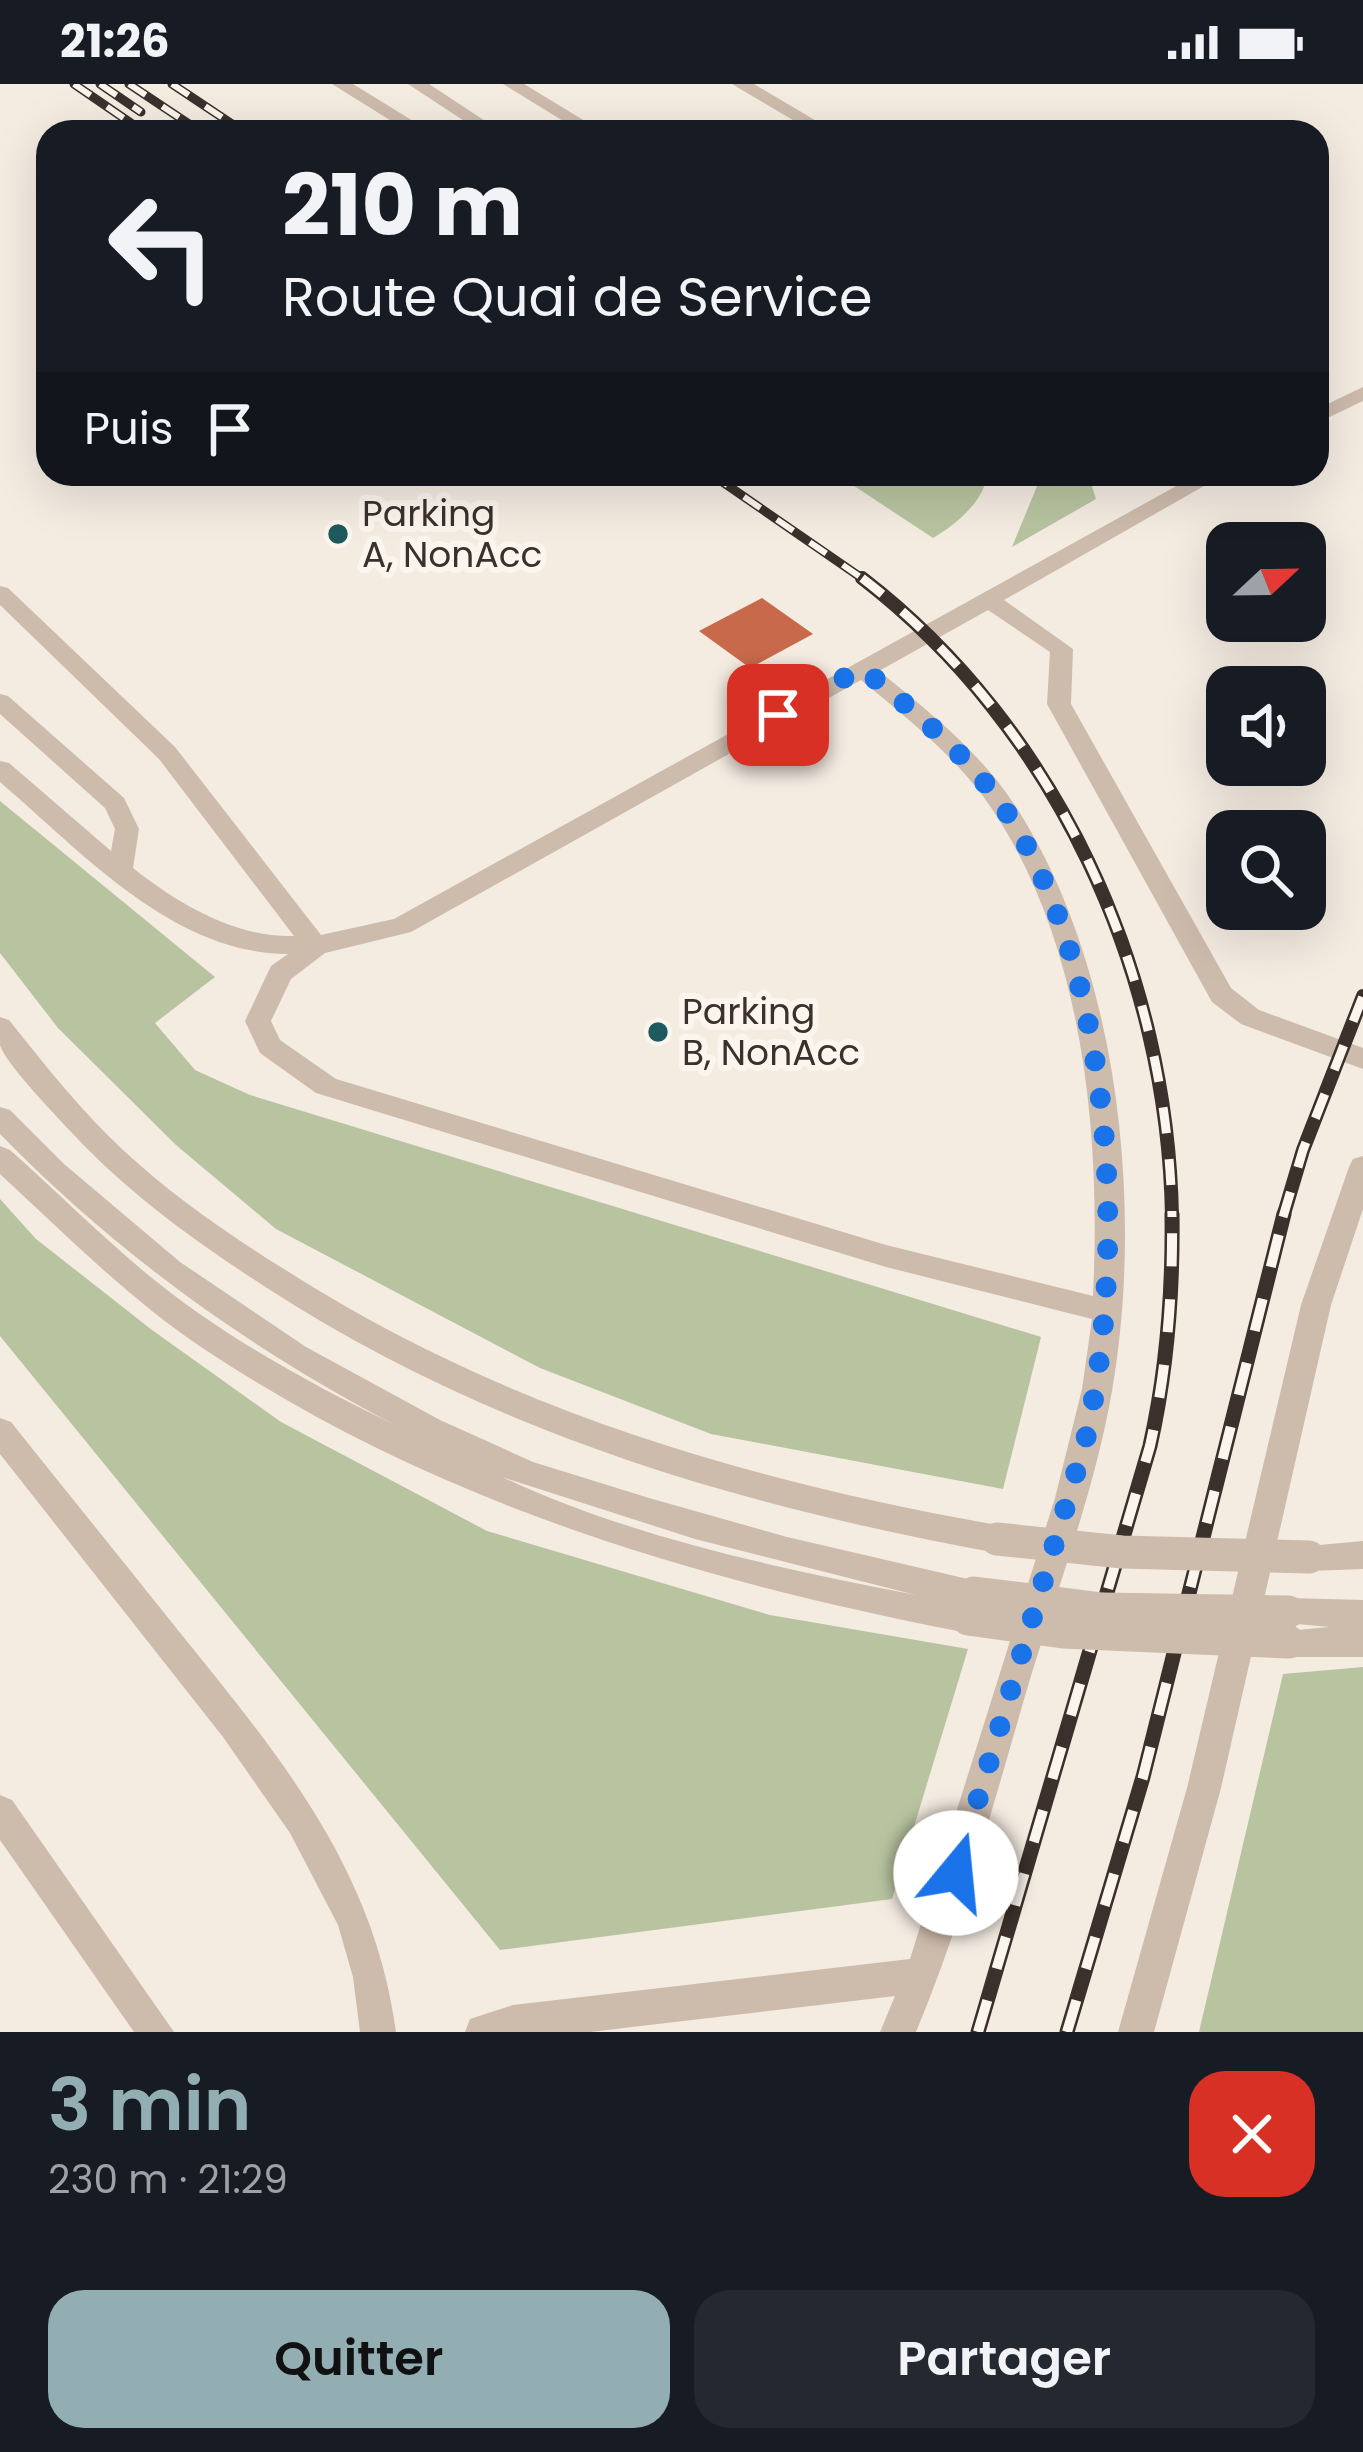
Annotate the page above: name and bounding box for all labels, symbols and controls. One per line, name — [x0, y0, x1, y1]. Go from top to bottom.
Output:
text: 21:26 — [60, 10, 170, 73]
text: 210 m — [282, 147, 523, 264]
icon: left — [84, 168, 240, 324]
text: Route Quai de Service — [282, 259, 872, 335]
icon: arrive — [197, 396, 263, 462]
text: Puis — [84, 397, 173, 460]
place label: Parking A, NonAcc — [362, 488, 542, 580]
marker: Parking A, NonAcc — [325, 521, 351, 547]
north arrow — [1206, 522, 1326, 642]
map controls — [1206, 522, 1326, 930]
pin — [727, 664, 829, 766]
button: sound — [1206, 666, 1326, 786]
icon: arrive — [745, 682, 811, 748]
button: search — [1206, 810, 1326, 930]
place label: Parking B, NonAcc — [682, 986, 860, 1078]
marker: Parking B, NonAcc — [645, 1019, 671, 1045]
position arrow — [893, 1810, 1019, 1936]
text: 3 min — [48, 2054, 251, 2155]
button: close — [1189, 2071, 1315, 2197]
text: 230 m · 21:29 — [48, 2152, 288, 2207]
button: Quitter — [48, 2290, 670, 2428]
button: Partager — [694, 2290, 1315, 2428]

